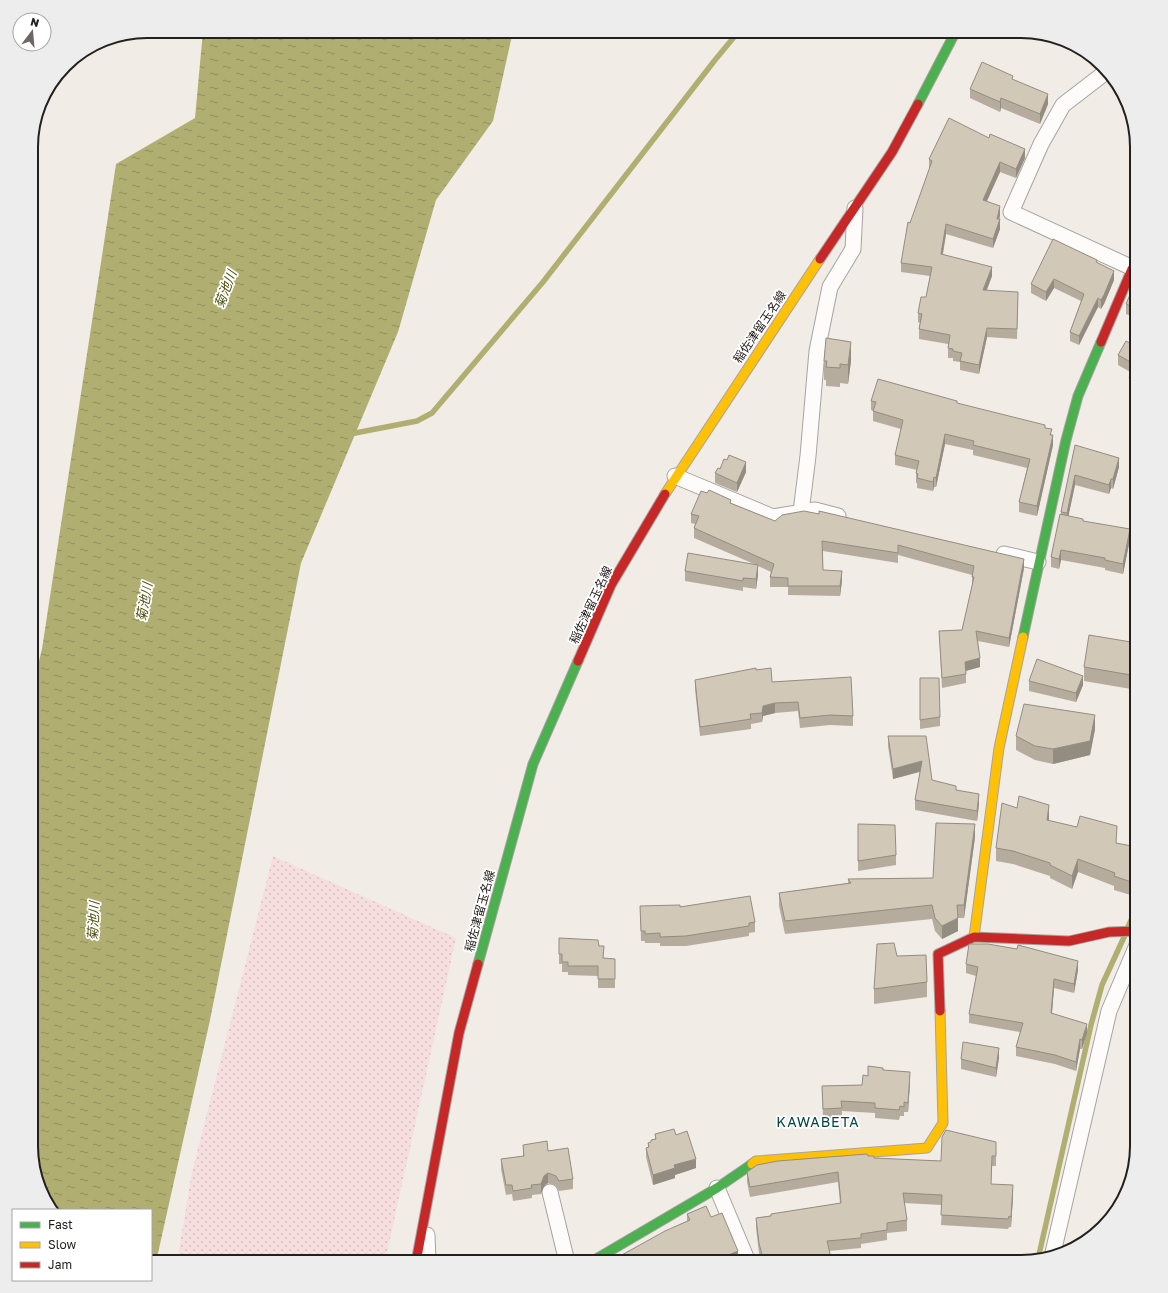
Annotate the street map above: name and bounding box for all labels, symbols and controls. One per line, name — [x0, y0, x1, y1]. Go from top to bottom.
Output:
north arrow — [12, 12, 52, 52]
text: N — [29, 15, 41, 29]
water label: 菊池川 — [211, 266, 240, 310]
street label: 稲佐津留玉名線 — [730, 288, 789, 366]
street label: 稲佐津留玉名線 — [566, 564, 615, 646]
water label: 菊池川 — [133, 579, 156, 623]
street label: 稲佐津留玉名線 — [461, 868, 498, 953]
water label: 菊池川 — [84, 899, 102, 941]
district label: KAWABETA — [776, 1113, 860, 1130]
legend — [12, 1209, 152, 1281]
text: Fast — [48, 1217, 73, 1232]
text: Slow — [48, 1237, 76, 1252]
text: Jam — [48, 1257, 72, 1272]

